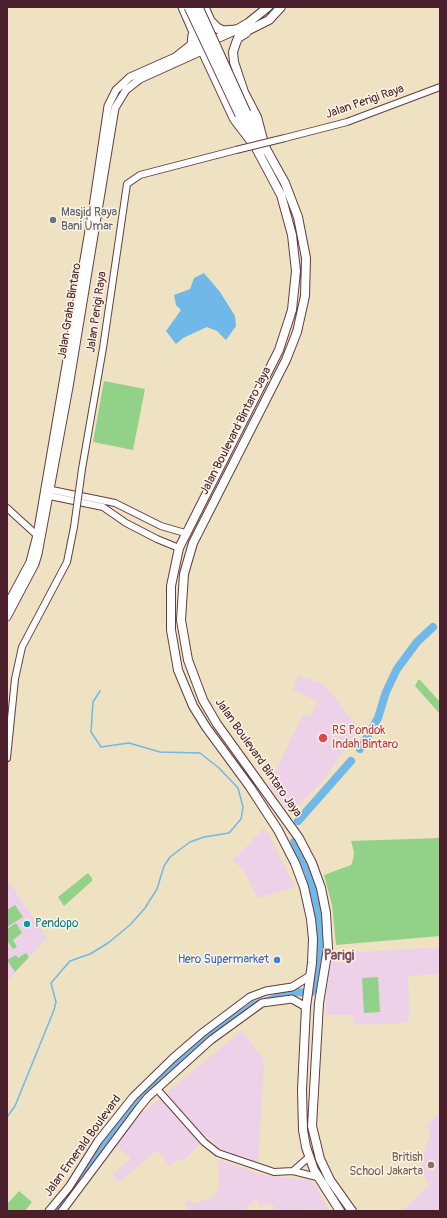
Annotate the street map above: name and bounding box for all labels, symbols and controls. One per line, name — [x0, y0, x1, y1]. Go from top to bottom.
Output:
street label: Jalan Perigi Raya — [324, 82, 406, 122]
place label: Masjid Raya Bani Umar — [61, 206, 117, 234]
marker: Masjid Raya Bani Umar — [48, 215, 58, 225]
street label: Jalan Graha Bintaro — [55, 262, 85, 360]
street label: Jalan Perigi Raya — [84, 271, 110, 353]
street label: Jalan Boulevard Bintaro Jaya — [197, 365, 275, 497]
street label: Jalan Boulevard Bintaro Jaya — [212, 696, 304, 820]
place label: RS Pondok Indah Bintaro — [332, 724, 398, 752]
marker: RS Pondok Indah Bintaro — [317, 732, 329, 744]
place label: Pendopo — [35, 917, 78, 931]
marker: Pendopo — [22, 919, 32, 929]
district label: Parigi — [324, 948, 354, 964]
place label: Hero Supermarket — [178, 953, 269, 967]
marker: Hero Supermarket — [272, 955, 282, 965]
street label: Jalan Emerald Boulevard — [41, 1093, 125, 1199]
place label: British School Jakarta — [349, 1151, 423, 1179]
marker: British School Jakarta — [426, 1160, 436, 1170]

